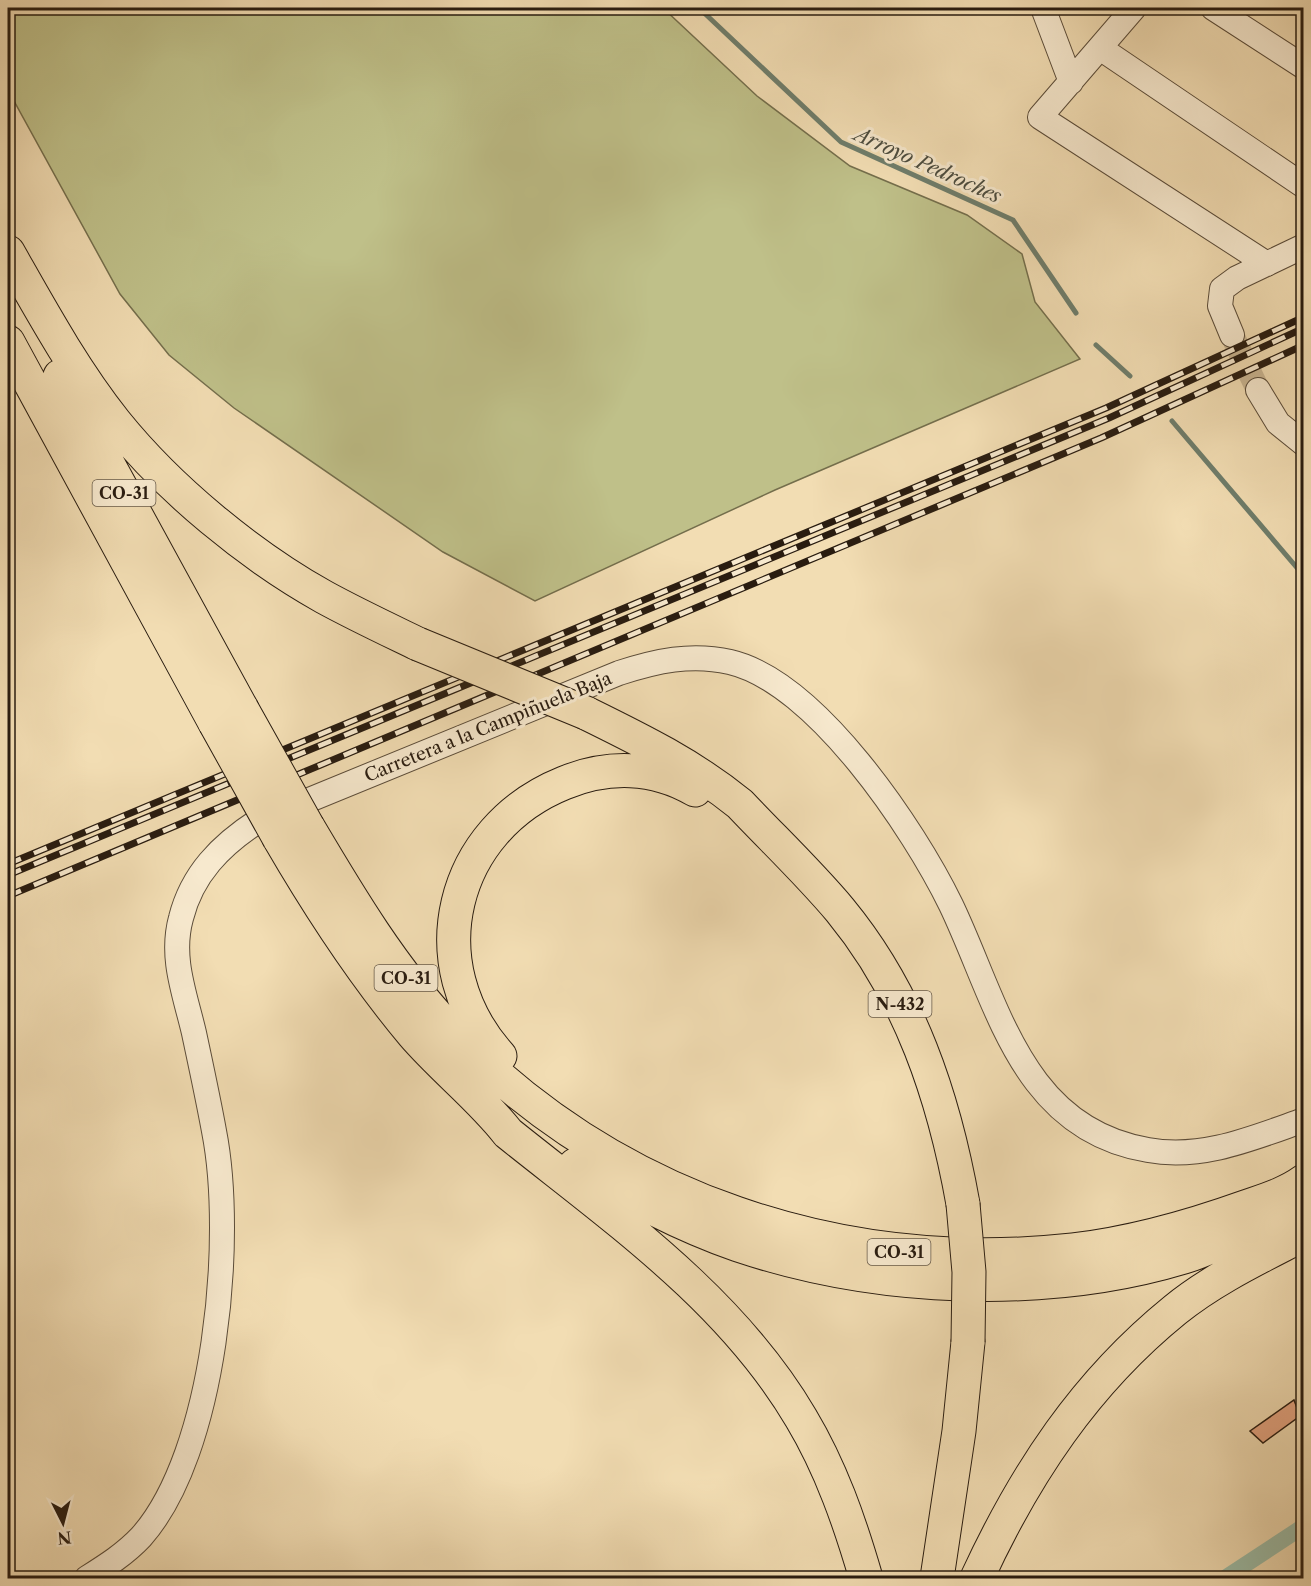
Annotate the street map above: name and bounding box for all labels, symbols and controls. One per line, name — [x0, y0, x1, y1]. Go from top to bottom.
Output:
water label: Arroyo Pedroches — [848, 121, 1006, 208]
road number: CO-31 — [92, 480, 156, 506]
street label: Carretera a la Campiñuela Baja — [361, 667, 615, 787]
road number: CO-31 — [374, 965, 438, 991]
road number: N-432 — [868, 991, 932, 1017]
road number: CO-31 — [868, 1239, 930, 1265]
north arrow — [33, 1493, 93, 1553]
text: N — [57, 1527, 73, 1549]

